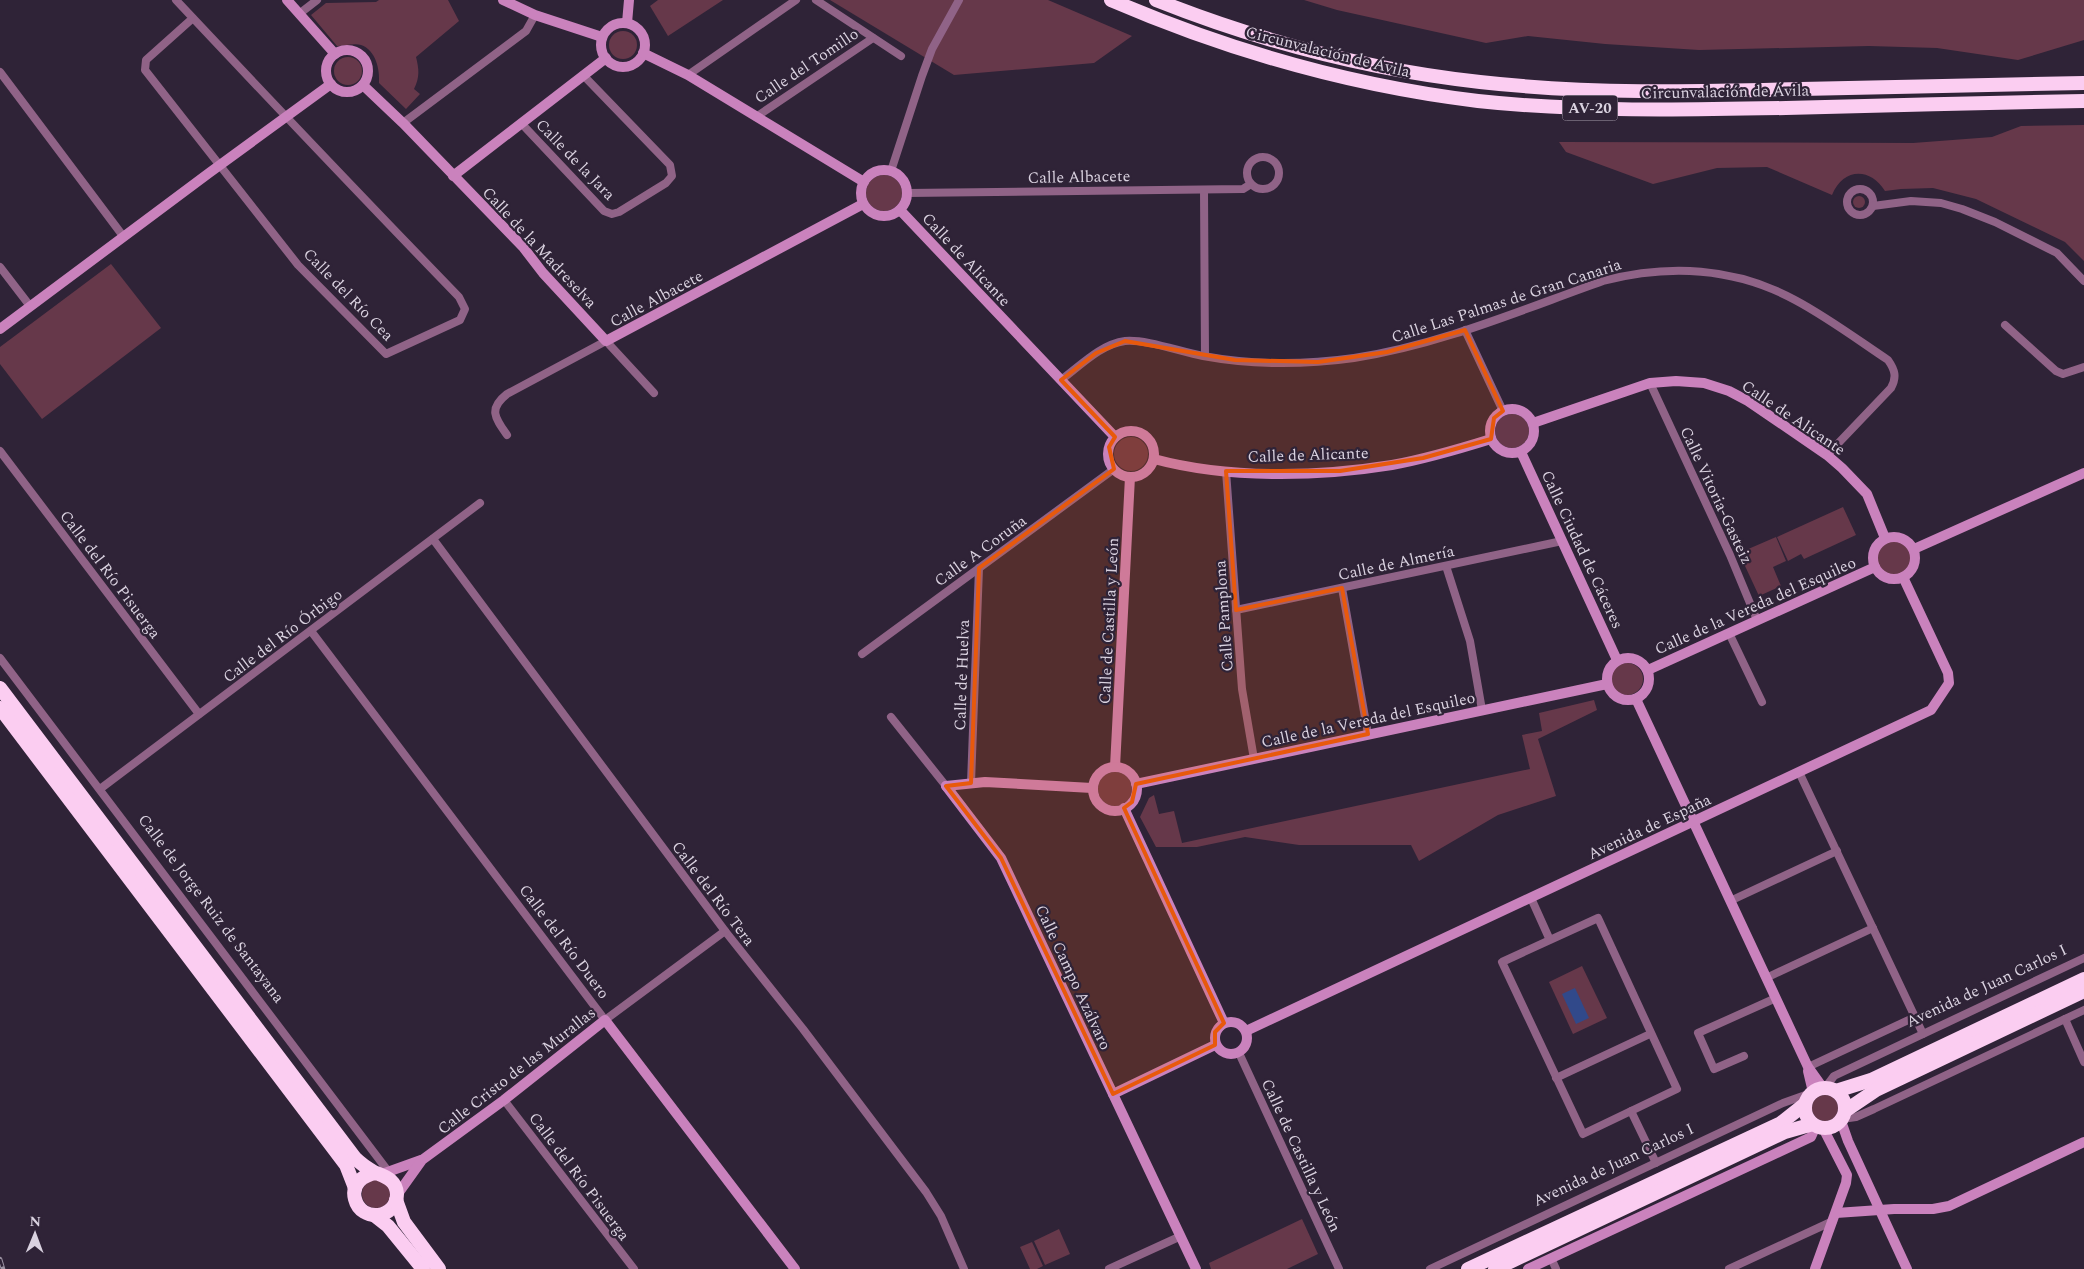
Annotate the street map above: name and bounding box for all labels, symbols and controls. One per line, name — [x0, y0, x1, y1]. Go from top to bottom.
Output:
street label: Circunvalación de Ávila — [1243, 20, 1413, 84]
street label: Calle del Tomillo — [750, 22, 864, 110]
street label: Circunvalación de Ávila — [1641, 79, 1810, 105]
road number: AV-20 — [1562, 96, 1618, 120]
street label: Calle de la Jara — [530, 113, 621, 206]
street label: Calle Albacete — [1027, 164, 1131, 190]
street label: Calle de la Madreselva — [476, 181, 602, 314]
street label: Calle de Alicante — [916, 207, 1016, 312]
street label: Calle del Río Cea — [297, 243, 399, 347]
street label: Calle Las Palmas de Gran Canaria — [1388, 252, 1625, 350]
street label: Calle Albacete — [605, 264, 707, 334]
street label: Calle de Alicante — [1737, 374, 1850, 462]
street label: Calle Vitoria-Gasteiz — [1674, 423, 1759, 568]
street label: Calle de Alicante — [1247, 441, 1369, 469]
street label: Calle Ciudad de Cáceres — [1535, 466, 1629, 633]
street label: Calle del Río Pisuerga — [54, 505, 167, 644]
street label: Calle A Coruña — [929, 509, 1032, 593]
street label: Calle de Castilla y León — [1093, 537, 1125, 705]
street label: Calle de Almería — [1336, 539, 1457, 587]
street label: Calle de la Vereda del Esquileo — [1651, 551, 1860, 661]
street label: Calle Pamplona — [1208, 559, 1240, 672]
street label: Calle del Río Órbigo — [218, 583, 348, 689]
street label: Calle de Huelva — [948, 619, 976, 731]
street label: Calle de la Vereda del Esquileo — [1259, 686, 1477, 754]
street label: Avenida de España — [1584, 788, 1715, 866]
street label: Calle de Jorge Ruiz de Santayana — [132, 809, 290, 1008]
street label: Calle del Río Tera — [666, 836, 761, 951]
street label: Calle del Río Duero — [513, 879, 615, 1004]
street label: Calle Campo Azálvaro — [1029, 901, 1117, 1054]
street label: Avenida de Juan Carlos I — [1902, 938, 2071, 1034]
street label: Calle Cristo de las Murallas — [432, 1001, 601, 1140]
street label: Calle de Castilla y León — [1255, 1075, 1347, 1236]
street label: Calle del Río Pisuerga — [523, 1107, 636, 1246]
street label: Avenida de Juan Carlos I — [1529, 1117, 1698, 1213]
north arrow — [10, 1209, 60, 1259]
text: N — [29, 1211, 41, 1232]

